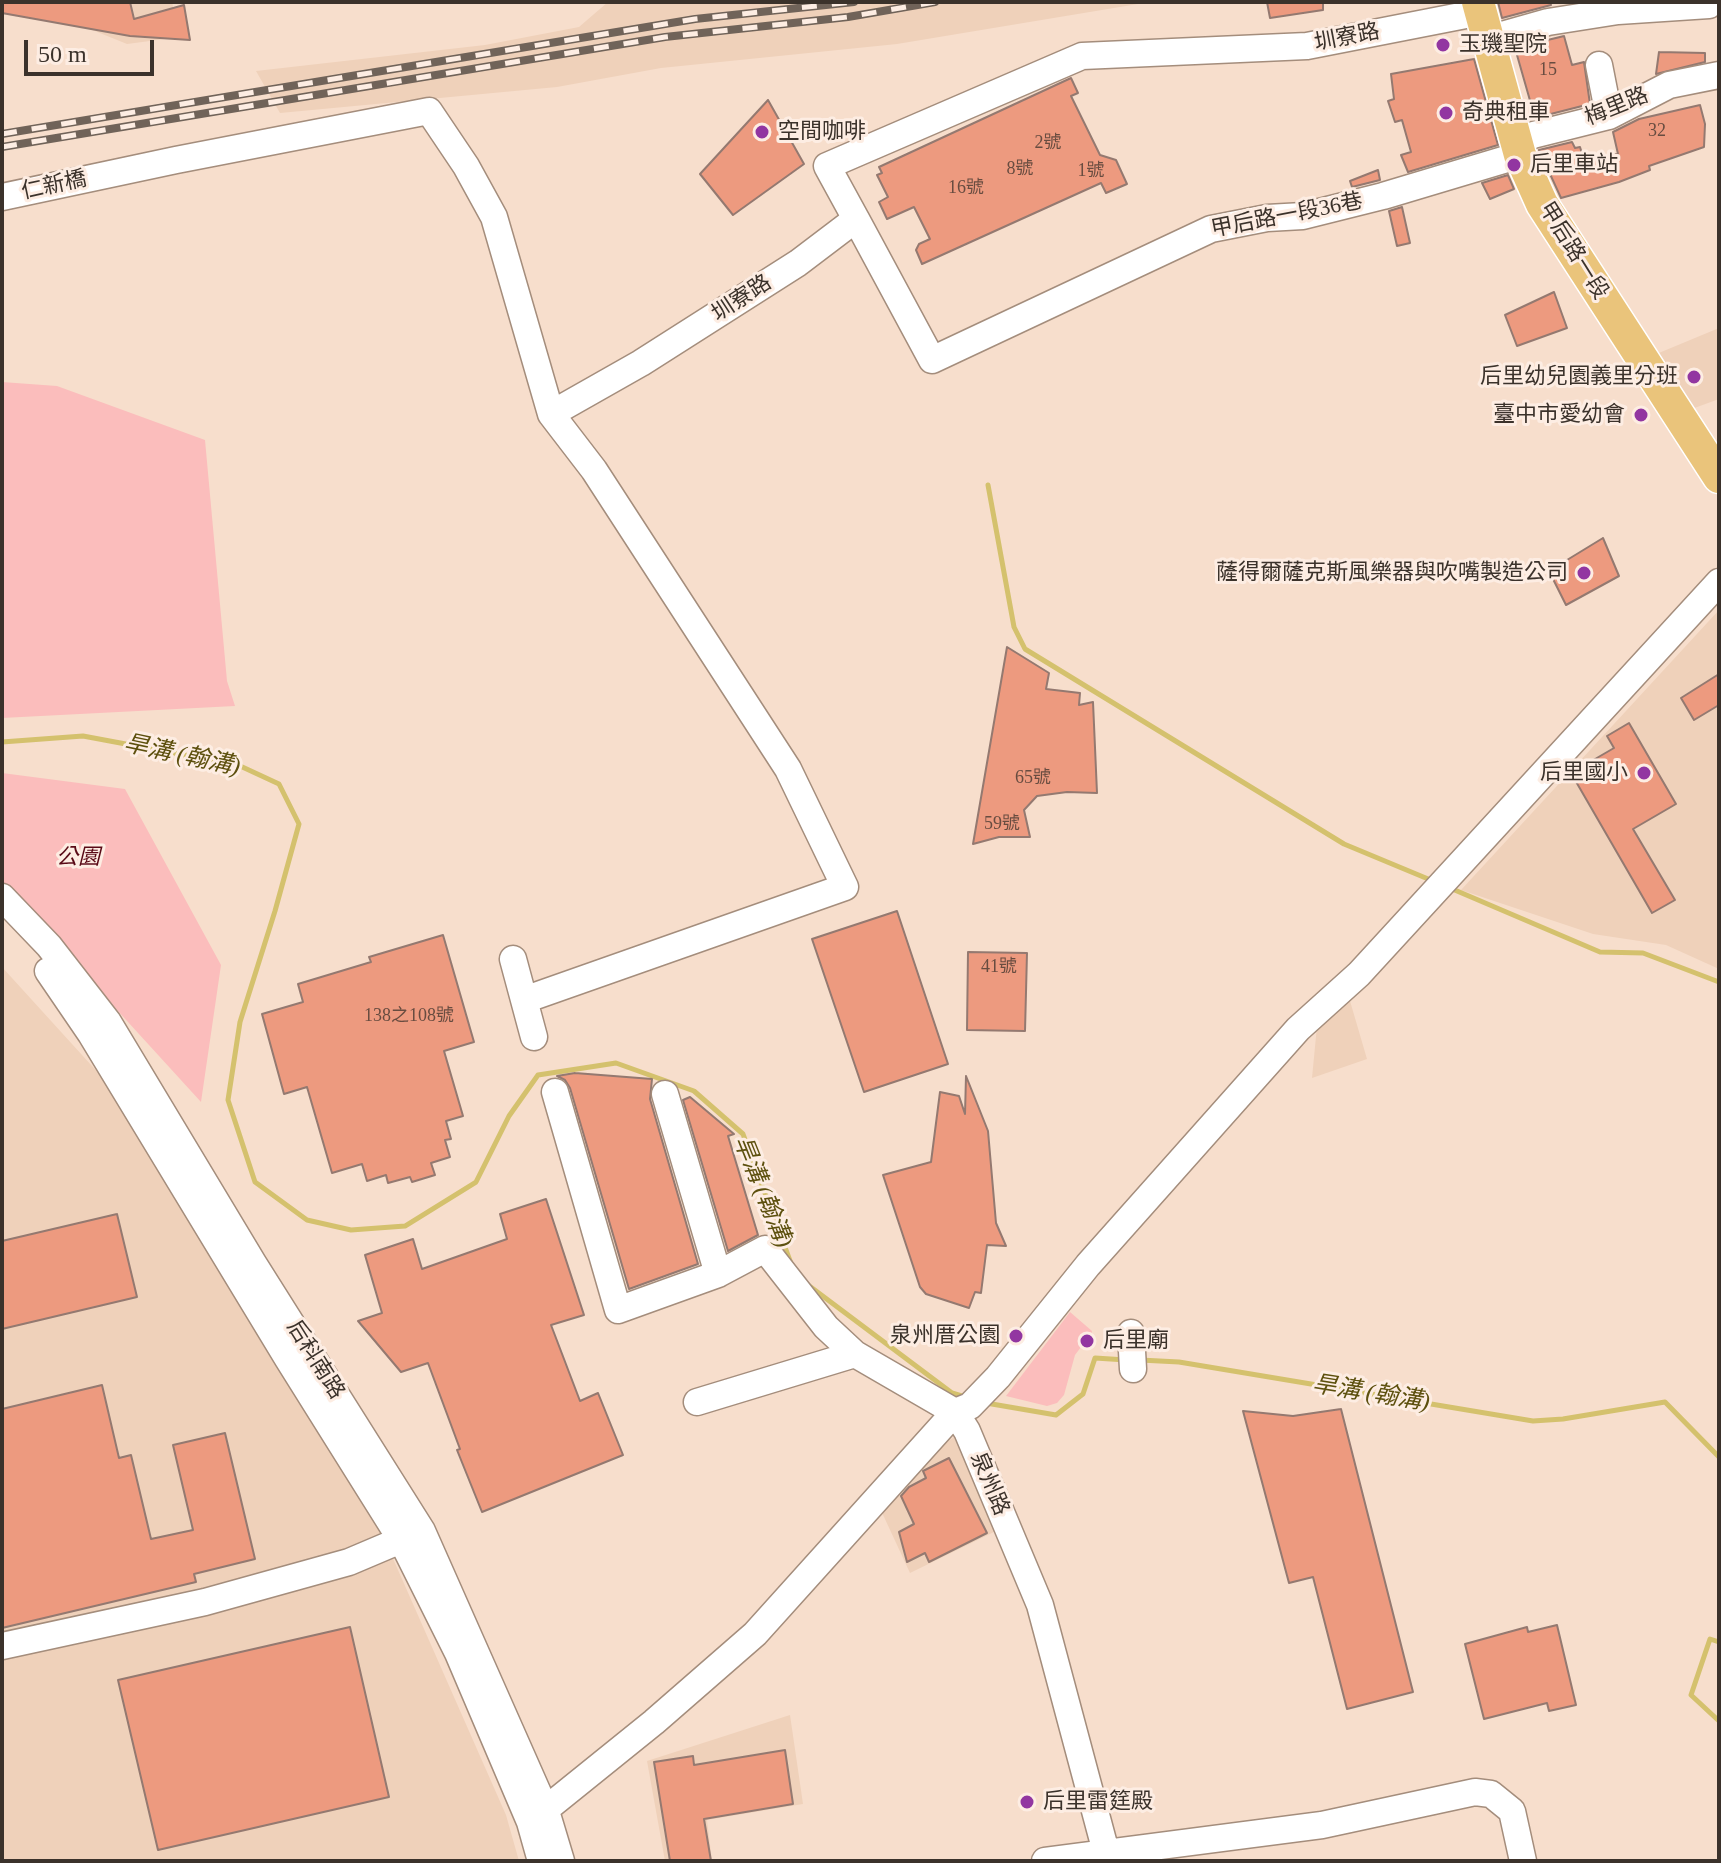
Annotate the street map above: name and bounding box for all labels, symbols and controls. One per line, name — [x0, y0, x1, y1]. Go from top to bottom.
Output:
street label: 圳寮路 — [1312, 19, 1382, 57]
scale bar — [28, 24, 158, 74]
place label: 玉璣聖院 — [1459, 32, 1547, 58]
marker: 玉璣聖院 — [1434, 36, 1452, 54]
text: 50 m — [38, 41, 87, 67]
house number: 15 — [1539, 59, 1557, 81]
street label: 梅里路 — [1581, 82, 1653, 132]
place label: 奇典租車 — [1462, 100, 1550, 126]
marker: 奇典租車 — [1437, 104, 1455, 122]
place label: 空間咖啡 — [778, 119, 866, 145]
house number: 32 — [1648, 120, 1666, 142]
marker: 空間咖啡 — [753, 123, 771, 141]
house number: 2號 — [1035, 132, 1061, 154]
place label: 后里車站 — [1530, 152, 1618, 178]
marker: 后里車站 — [1505, 156, 1523, 174]
house number: 8號 — [1007, 158, 1033, 180]
house number: 1號 — [1078, 160, 1104, 182]
street label: 仁新橋 — [19, 166, 89, 206]
house number: 16號 — [948, 177, 984, 199]
street label: 甲后路一段36巷 — [1209, 188, 1365, 244]
street label: 甲后路一段 — [1533, 197, 1613, 305]
street label: 圳寮路 — [707, 270, 777, 328]
place label: 后里幼兒園義里分班 — [1480, 364, 1678, 390]
marker: 后里幼兒園義里分班 — [1685, 368, 1703, 386]
place label: 臺中市愛幼會 — [1493, 402, 1625, 428]
marker: 臺中市愛幼會 — [1632, 406, 1650, 424]
place label: 薩得爾薩克斯風樂器與吹嘴製造公司 — [1216, 560, 1568, 586]
marker: 薩得爾薩克斯風樂器與吹嘴製造公司 — [1575, 564, 1593, 582]
water label: 旱溝 (翰溝) — [121, 730, 243, 782]
place label: 后里國小 — [1540, 760, 1628, 786]
marker: 后里國小 — [1635, 764, 1653, 782]
house number: 65號 — [1015, 767, 1051, 789]
house number: 59號 — [984, 813, 1020, 835]
park label: 公園 — [56, 845, 100, 871]
house number: 41號 — [981, 956, 1017, 978]
house number: 138之108號 — [364, 1005, 454, 1027]
water label: 旱溝 (翰溝) — [727, 1132, 797, 1252]
street label: 后科南路 — [280, 1316, 350, 1404]
place label: 泉州厝公園 — [890, 1323, 1000, 1349]
marker: 泉州厝公園 — [1007, 1327, 1025, 1345]
place label: 后里廟 — [1103, 1328, 1169, 1354]
marker: 后里廟 — [1078, 1332, 1096, 1350]
water label: 旱溝 (翰溝) — [1310, 1371, 1432, 1417]
street label: 泉州路 — [964, 1448, 1014, 1520]
place label: 后里雷筳殿 — [1043, 1789, 1153, 1815]
marker: 后里雷筳殿 — [1018, 1793, 1036, 1811]

